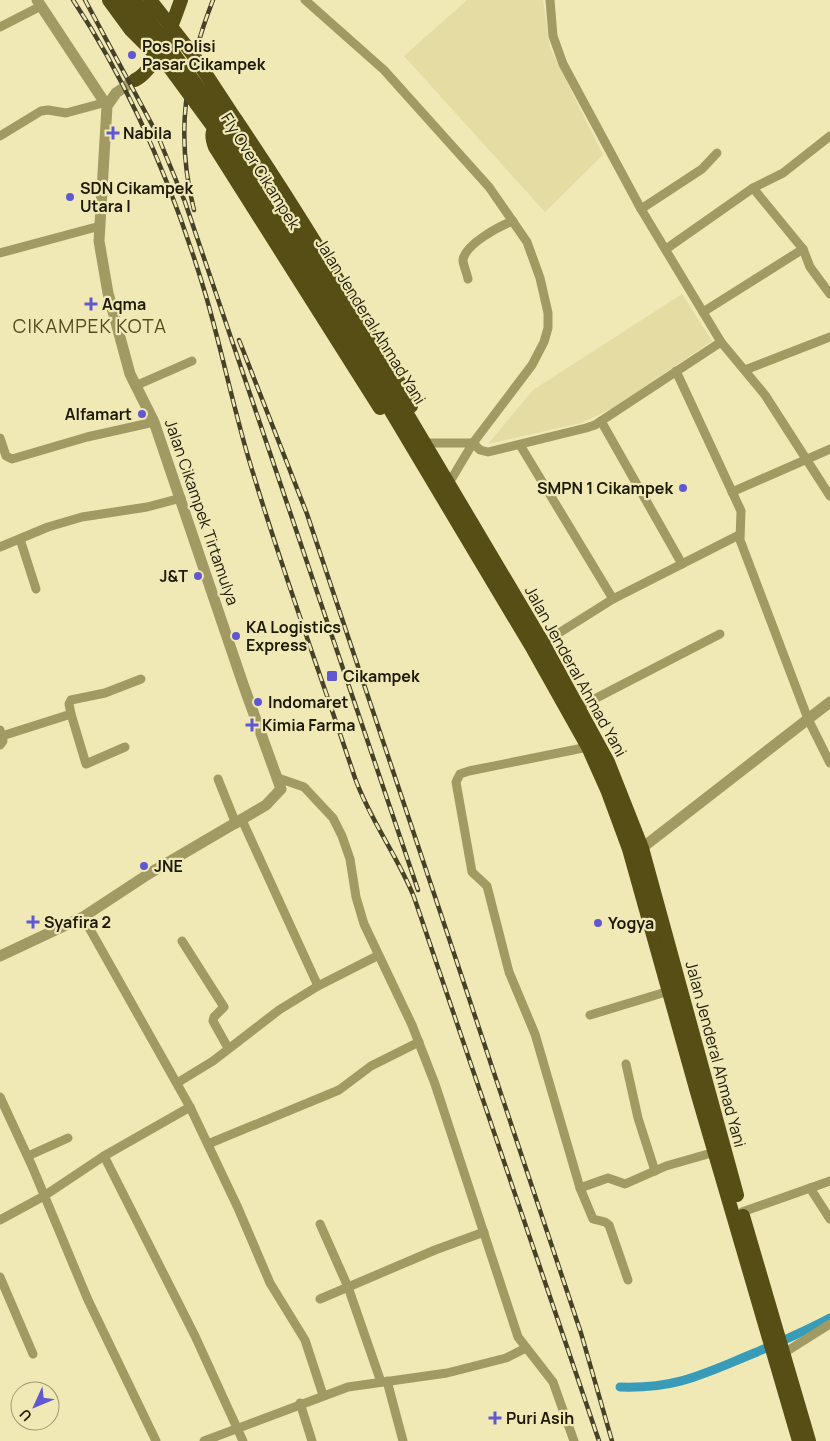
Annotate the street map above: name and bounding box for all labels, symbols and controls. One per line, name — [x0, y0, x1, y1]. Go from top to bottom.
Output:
place label: Pos Polisi Pasar Cikampek — [142, 35, 266, 75]
marker: Pos Polisi Pasar Cikampek — [126, 49, 138, 61]
street label: Fly Over Cikampek — [216, 109, 306, 234]
place label: Nabila — [123, 122, 172, 144]
marker: Nabila — [107, 127, 119, 139]
place label: SDN Cikampek Utara I — [80, 177, 193, 217]
marker: SDN Cikampek Utara I — [64, 191, 76, 203]
street label: Jalan Jenderal Ahmad Yani — [311, 234, 431, 408]
place label: Aqma — [102, 293, 146, 315]
marker: Aqma — [84, 297, 98, 311]
district label: CIKAMPEK KOTA — [13, 313, 167, 339]
place label: Alfamart — [65, 403, 132, 425]
marker: Alfamart — [136, 408, 148, 420]
street label: Jalan Cikampek Tirtamulya — [160, 416, 244, 608]
place label: SMPN 1 Cikampek — [537, 477, 673, 499]
marker: SMPN 1 Cikampek — [677, 482, 689, 494]
place label: J&T — [160, 565, 188, 587]
marker: J&T — [192, 570, 204, 582]
street label: Jalan Jenderal Ahmad Yani — [520, 582, 632, 760]
place label: KA Logistics Express — [246, 616, 341, 656]
marker: KA Logistics Express — [230, 630, 242, 642]
place label: Cikampek — [343, 665, 420, 687]
marker: Cikampek — [325, 669, 339, 683]
place label: Indomaret — [268, 691, 349, 713]
marker: Indomaret — [252, 696, 264, 708]
place label: Kimia Farma — [262, 714, 355, 736]
marker: Kimia Farma — [246, 719, 258, 731]
place label: JNE — [154, 855, 183, 877]
marker: JNE — [138, 860, 150, 872]
place label: Syafira 2 — [44, 911, 111, 933]
place label: Yogya — [608, 912, 654, 934]
marker: Syafira 2 — [26, 915, 40, 929]
marker: Yogya — [592, 917, 604, 929]
street label: Jalan Jenderal Ahmad Yani — [680, 958, 752, 1150]
north arrow — [10, 1381, 60, 1431]
text: U — [15, 1405, 36, 1426]
place label: Puri Asih — [506, 1407, 574, 1429]
marker: Puri Asih — [488, 1411, 502, 1425]

